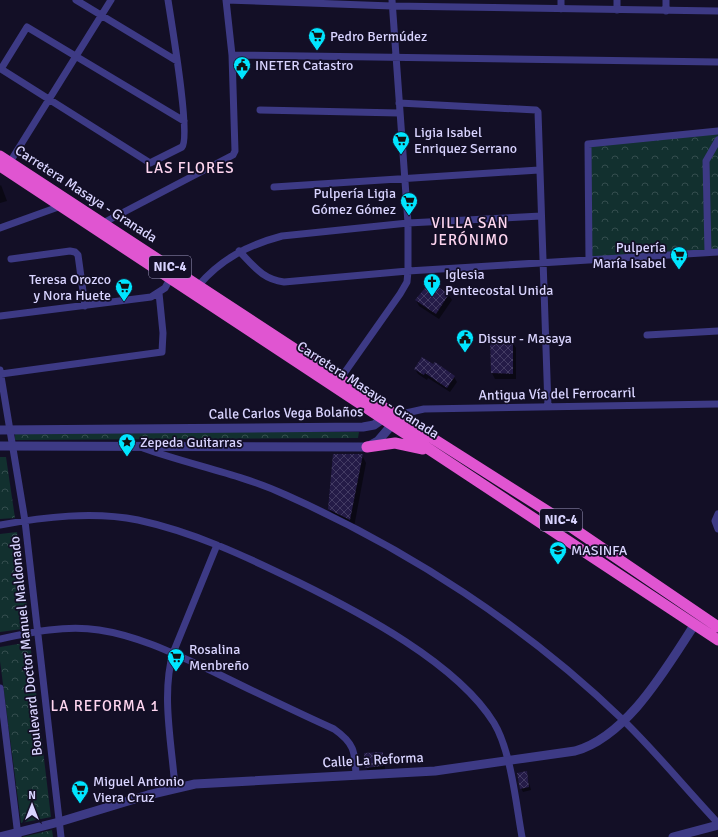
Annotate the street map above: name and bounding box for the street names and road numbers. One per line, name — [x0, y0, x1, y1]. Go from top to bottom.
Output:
street label: Carretera Masaya - Granada — [12, 142, 160, 246]
road number: NIC-4 — [149, 256, 191, 278]
street label: Carretera Masaya - Granada — [294, 338, 442, 442]
street label: Antigua Vía del Ferrocarril — [478, 384, 636, 404]
street label: Calle Carlos Vega Bolaños — [209, 403, 363, 423]
road number: NIC-4 — [540, 509, 582, 531]
street label: Boulevard Doctor Manuel Maldonado — [6, 535, 46, 757]
street label: Calle La Reforma — [322, 749, 424, 771]

